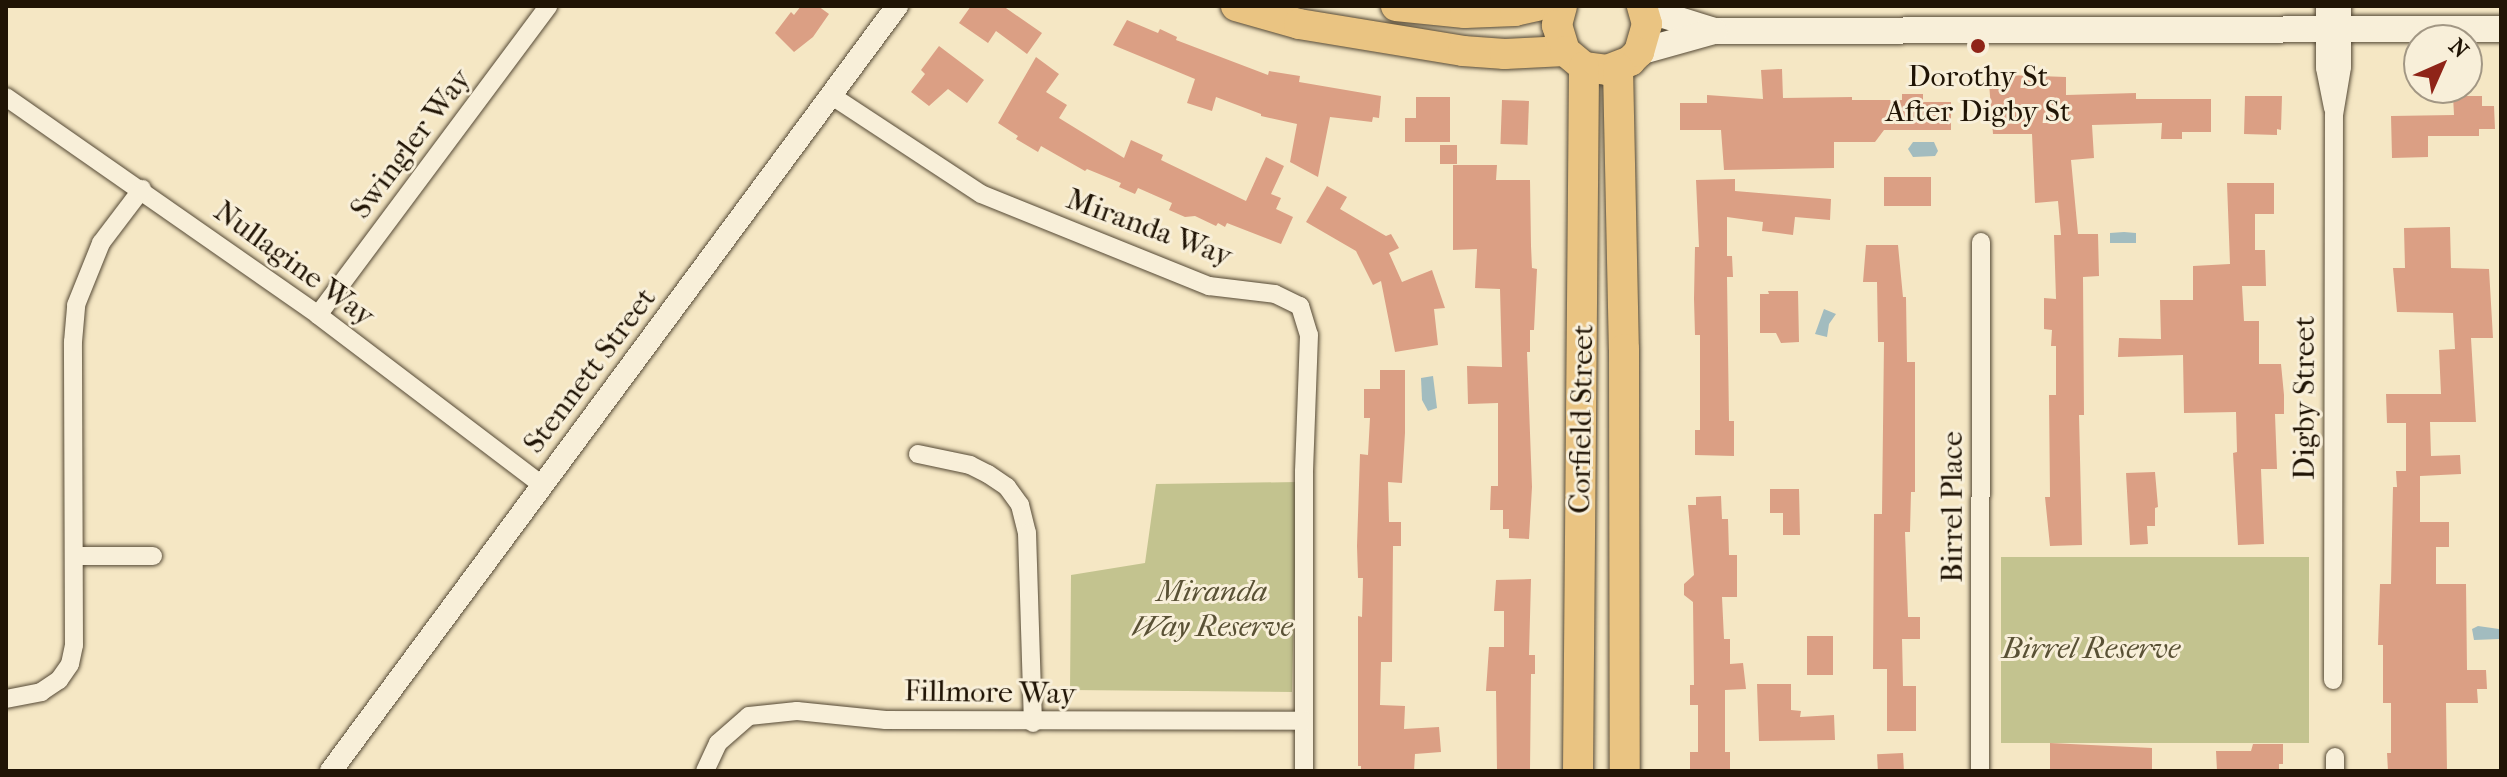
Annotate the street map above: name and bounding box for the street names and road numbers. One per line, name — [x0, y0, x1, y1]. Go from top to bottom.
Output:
street label: Swingler Way — [343, 62, 479, 226]
street label: Miranda Way — [1061, 181, 1237, 275]
street label: Nullagine Way — [207, 194, 381, 334]
street label: Stennett Street — [516, 281, 664, 461]
street label: Digby Street — [2287, 316, 2323, 480]
street label: Corfield Street — [1562, 324, 1602, 514]
street label: Birrel Place — [1935, 431, 1971, 583]
street label: Fillmore Way — [904, 674, 1076, 712]

